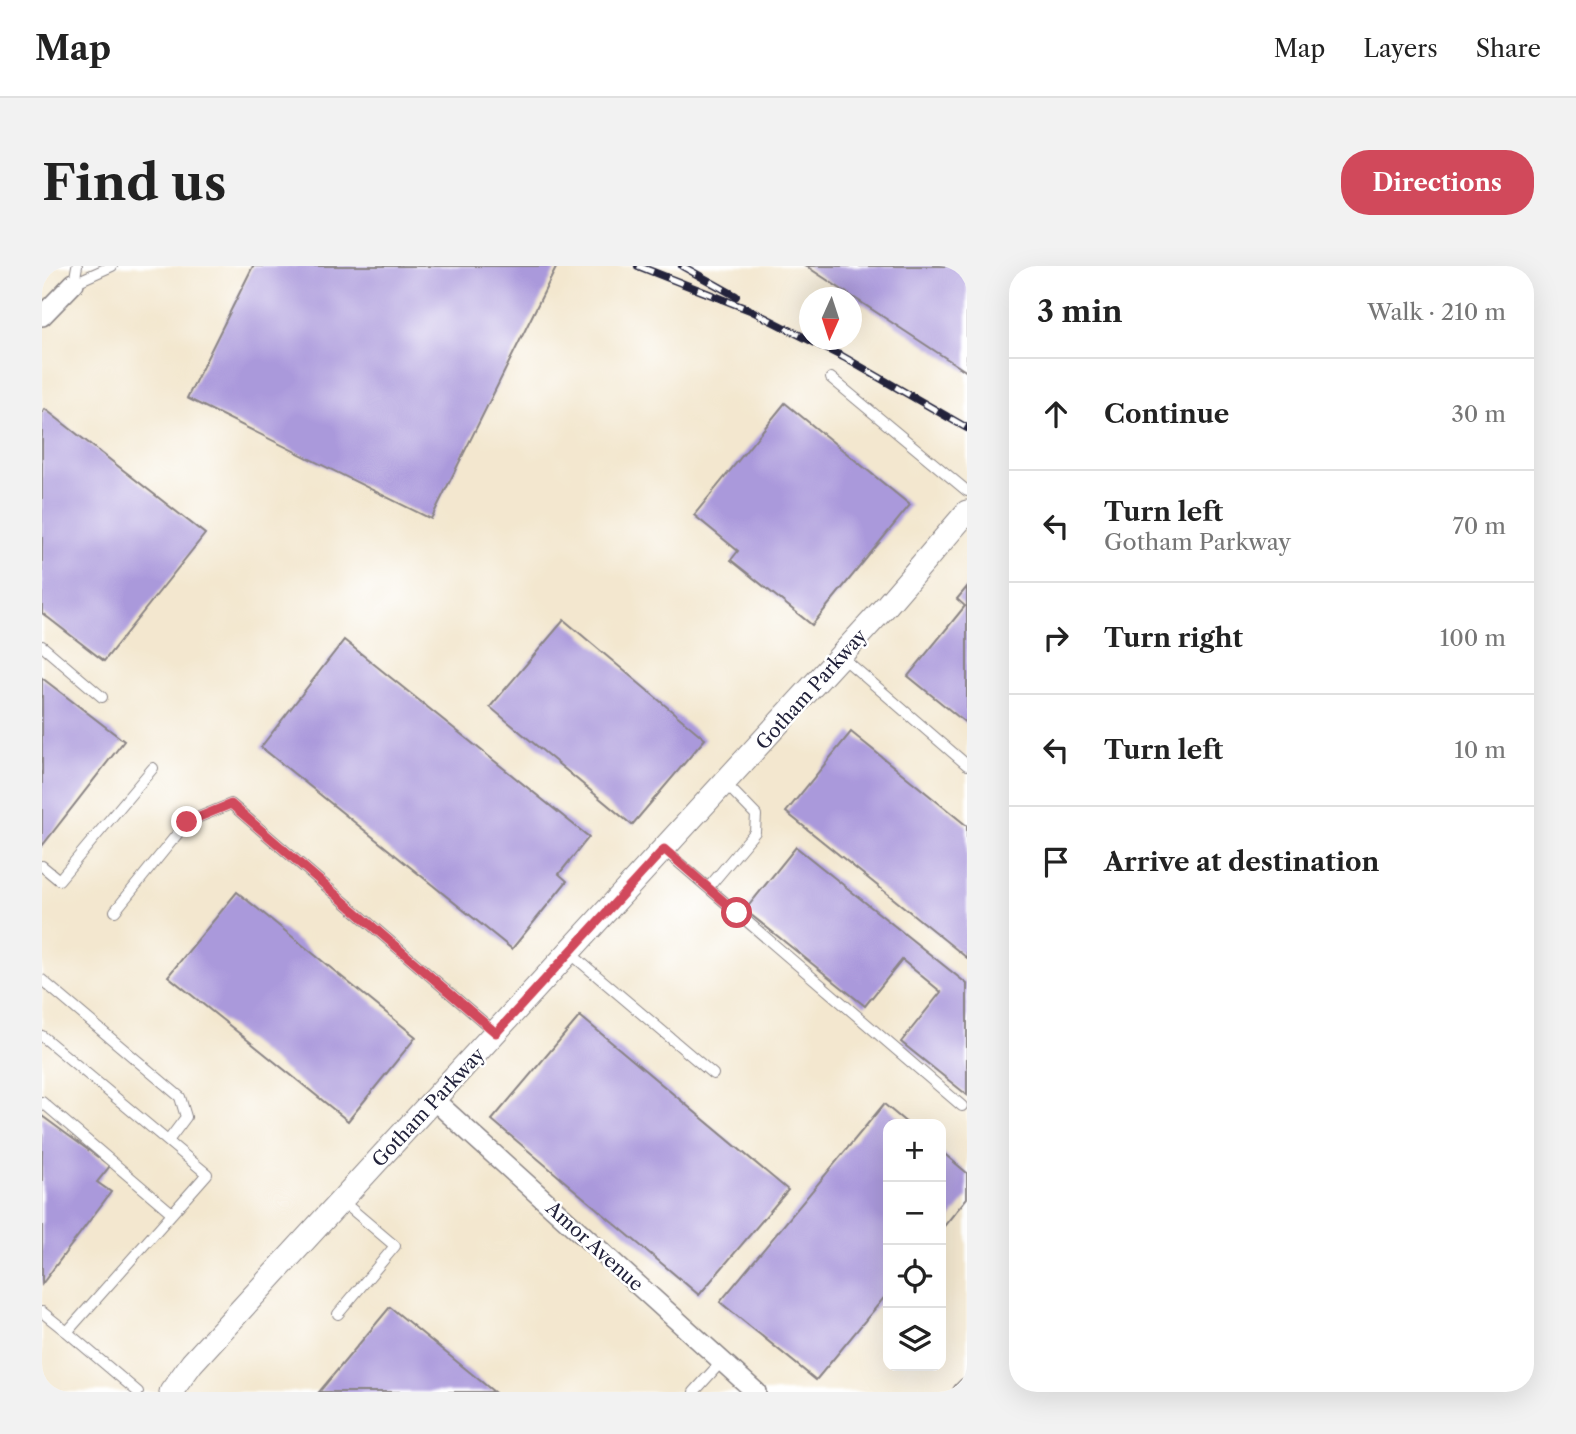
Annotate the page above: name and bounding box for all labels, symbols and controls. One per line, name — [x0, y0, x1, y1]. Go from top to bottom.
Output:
text: Map — [35, 28, 111, 69]
text: Map — [1274, 34, 1325, 63]
text: Layers — [1363, 34, 1438, 63]
text: Share — [1476, 34, 1541, 63]
button: Directions — [1341, 150, 1534, 215]
text: Find us — [42, 152, 226, 213]
north arrow — [799, 287, 862, 350]
text: 3 min — [1037, 293, 1123, 330]
text: Walk · 210 m — [1367, 298, 1506, 326]
icon: ahead — [1037, 395, 1075, 433]
text: Continue — [1104, 398, 1229, 430]
text: 30 m — [1451, 400, 1506, 428]
text: Turn left — [1104, 496, 1223, 528]
icon: left — [1037, 507, 1075, 545]
text: 70 m — [1453, 512, 1506, 540]
text: Gotham Parkway — [1104, 528, 1291, 556]
icon: right — [1037, 619, 1075, 657]
text: Turn right — [1104, 622, 1243, 654]
street label: Gotham Parkway — [751, 624, 872, 754]
text: 100 m — [1440, 624, 1506, 652]
icon: left — [1037, 731, 1075, 769]
text: Turn left — [1104, 734, 1223, 766]
text: 10 m — [1454, 736, 1506, 764]
route end — [171, 806, 202, 837]
icon: arrive — [1037, 843, 1075, 881]
text: Arrive at destination — [1104, 846, 1379, 878]
route start — [721, 897, 752, 928]
street label: Gotham Parkway — [367, 1043, 490, 1172]
map controls — [883, 1119, 946, 1371]
button: + — [883, 1119, 946, 1182]
button: − — [883, 1182, 946, 1245]
street label: Amor Avenue — [541, 1196, 648, 1296]
button: locate — [883, 1245, 946, 1308]
button: layers — [883, 1308, 946, 1371]

